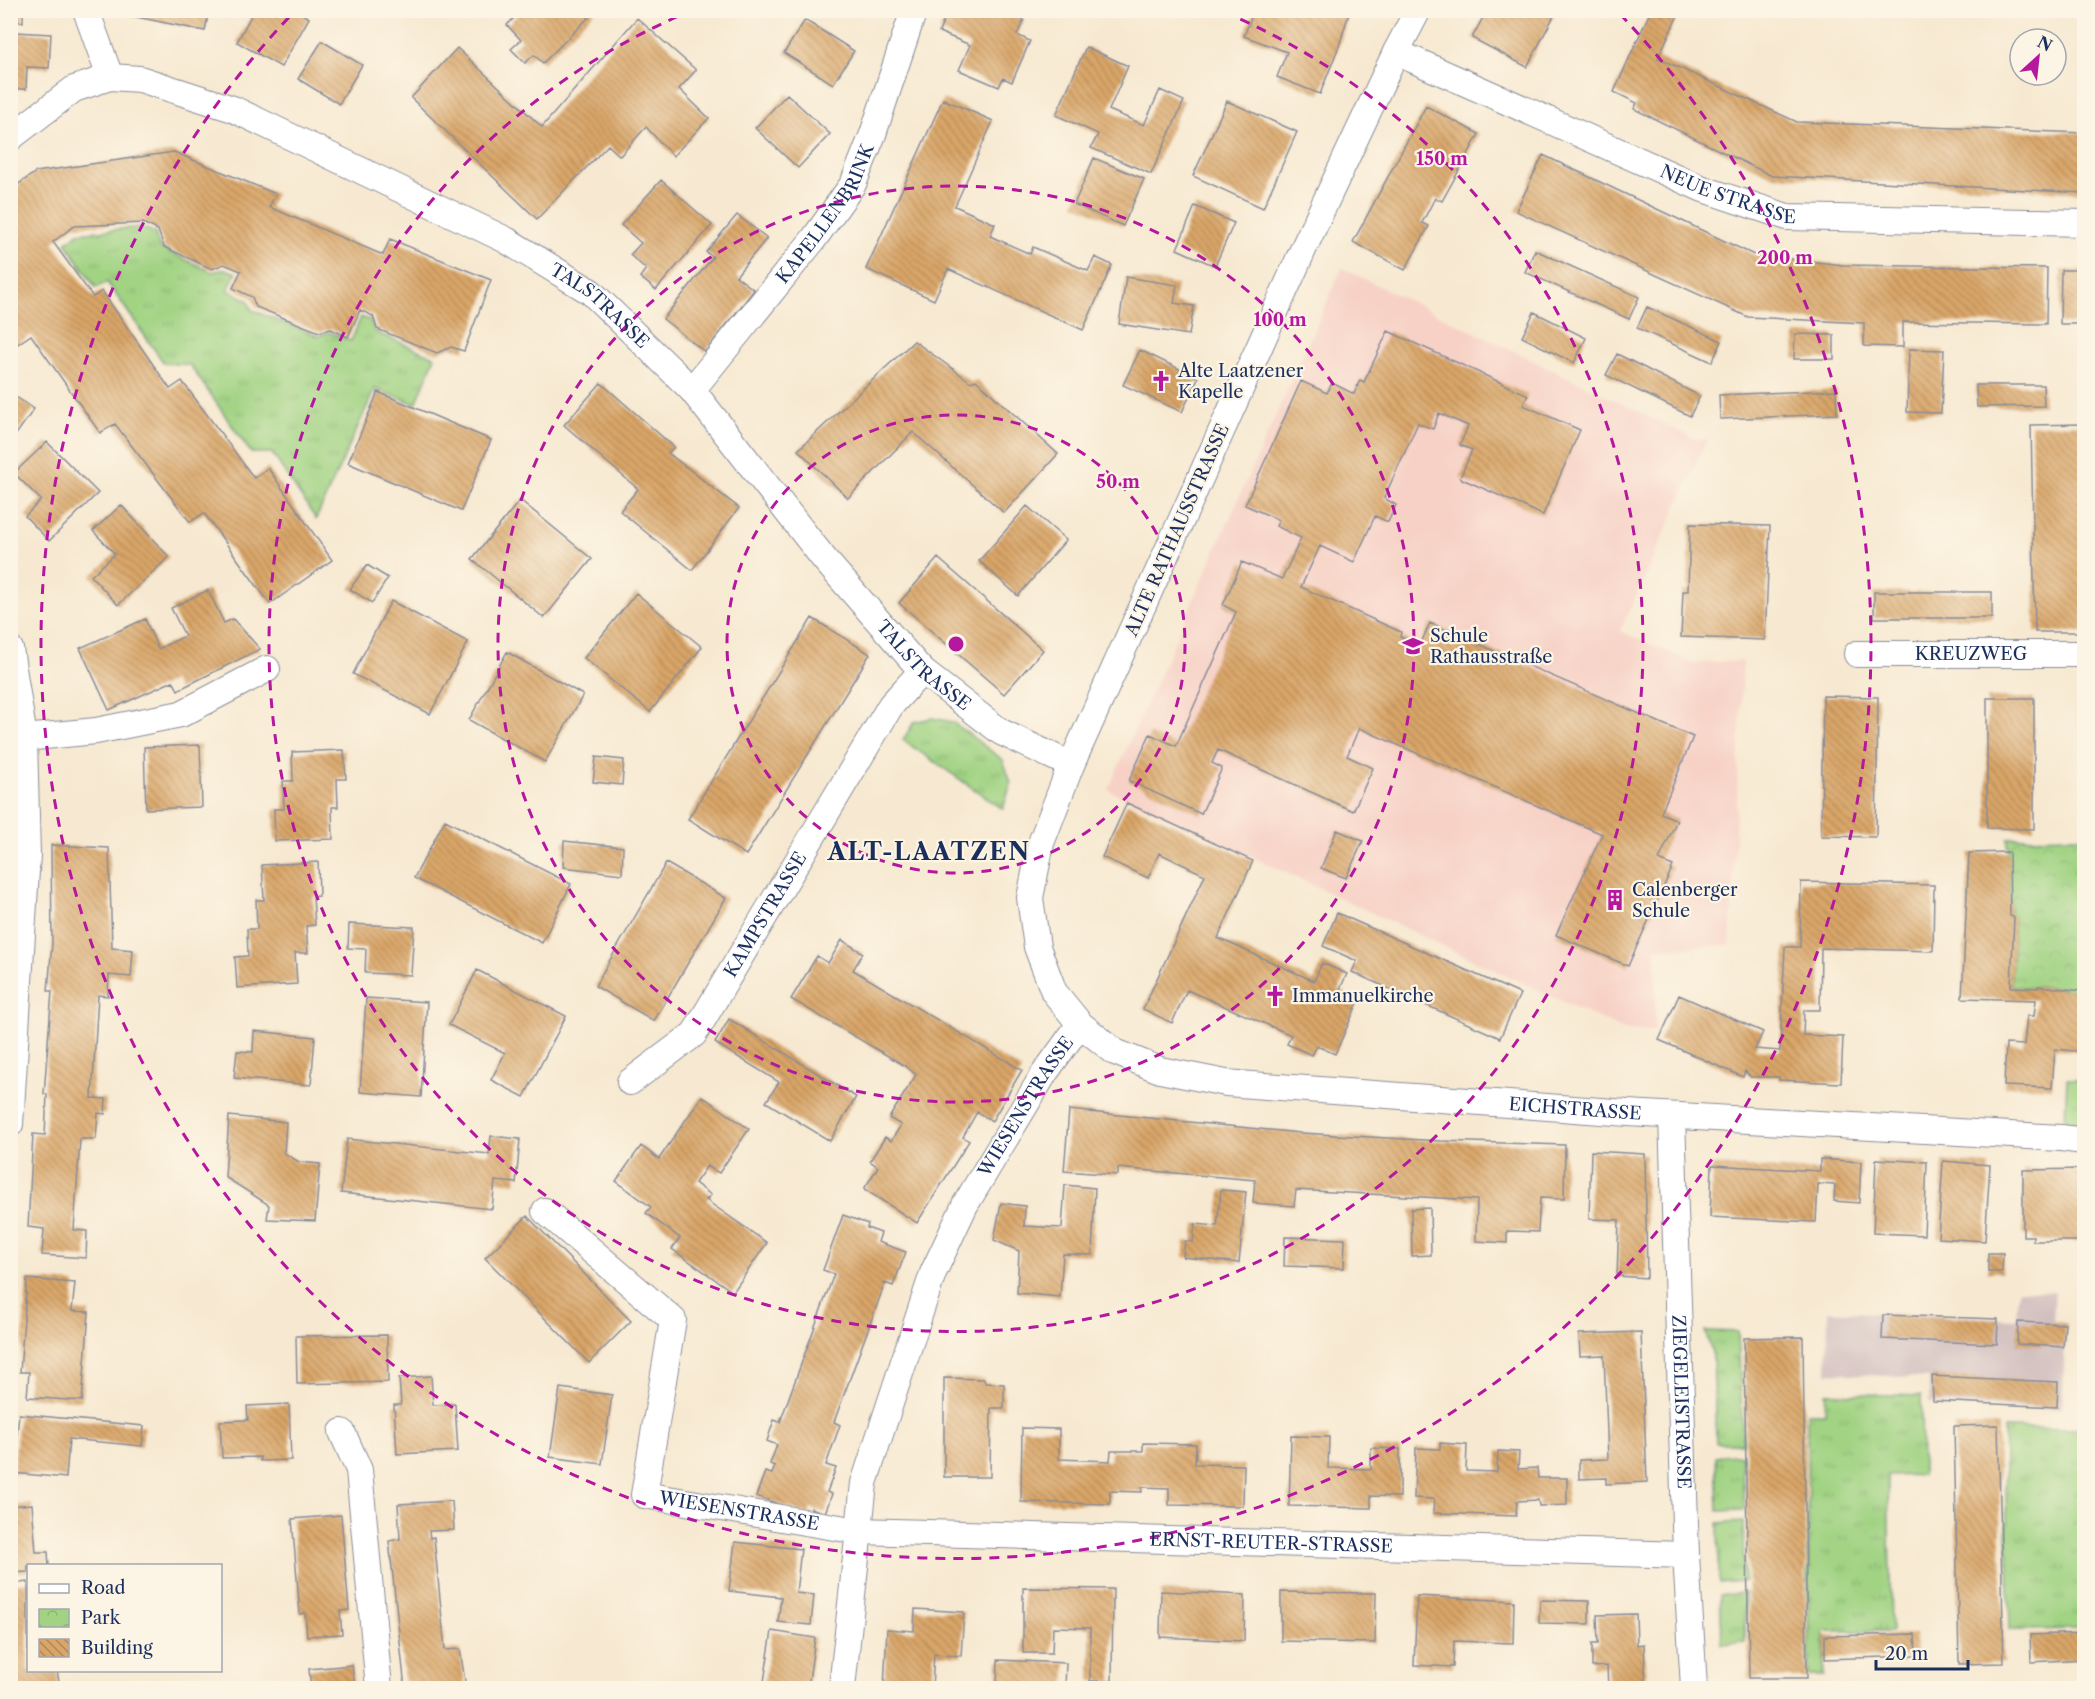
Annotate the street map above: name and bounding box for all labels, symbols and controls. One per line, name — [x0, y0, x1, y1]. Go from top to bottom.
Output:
north arrow — [2008, 27, 2068, 87]
text: N — [2034, 32, 2056, 56]
street label: KAPELLENBRINK — [771, 140, 879, 288]
text: 150 m — [1416, 148, 1468, 170]
street label: NEUE STRASSE — [1657, 160, 1796, 228]
text: 200 m — [1757, 247, 1813, 269]
street label: TALSTRASSE — [546, 259, 653, 353]
text: 100 m — [1253, 309, 1307, 331]
place label: Alte Laatzener Kapelle — [1177, 360, 1304, 403]
church icon: Alte Laatzener Kapelle — [1149, 369, 1173, 393]
street label: ALTE RATHAUSSTRASSE — [1120, 420, 1234, 640]
text: 50 m — [1096, 471, 1140, 493]
street label: TALSTRASSE — [872, 616, 975, 715]
place label: Schule Rathausstraße — [1430, 625, 1552, 668]
centre of rings — [946, 634, 966, 654]
school or university icon: Schule Rathausstraße — [1401, 634, 1425, 658]
street label: KREUZWEG — [1915, 643, 2028, 665]
district label: ALT-LAATZEN — [827, 837, 1030, 866]
street label: KAMPSTRASSE — [719, 848, 811, 981]
place label: Calenberger Schule — [1632, 879, 1738, 922]
building icon: Calenberger Schule — [1603, 888, 1627, 912]
church icon: Immanuelkirche — [1263, 984, 1287, 1008]
place label: Immanuelkirche — [1292, 985, 1434, 1007]
street label: WIESENSTRASSE — [973, 1032, 1078, 1182]
street label: EICHSTRASSE — [1508, 1093, 1642, 1125]
street label: ZIEGELEISTRASSE — [1667, 1314, 1695, 1489]
street label: WIESENSTRASSE — [657, 1487, 821, 1535]
street label: ERNST-REUTER-STRASSE — [1149, 1528, 1393, 1557]
legend — [27, 1564, 222, 1672]
text: Road — [81, 1577, 126, 1599]
text: Park — [81, 1607, 122, 1629]
scale bar — [1876, 1633, 1968, 1671]
text: Building — [81, 1637, 153, 1659]
text: 20 m — [1885, 1643, 1929, 1665]

